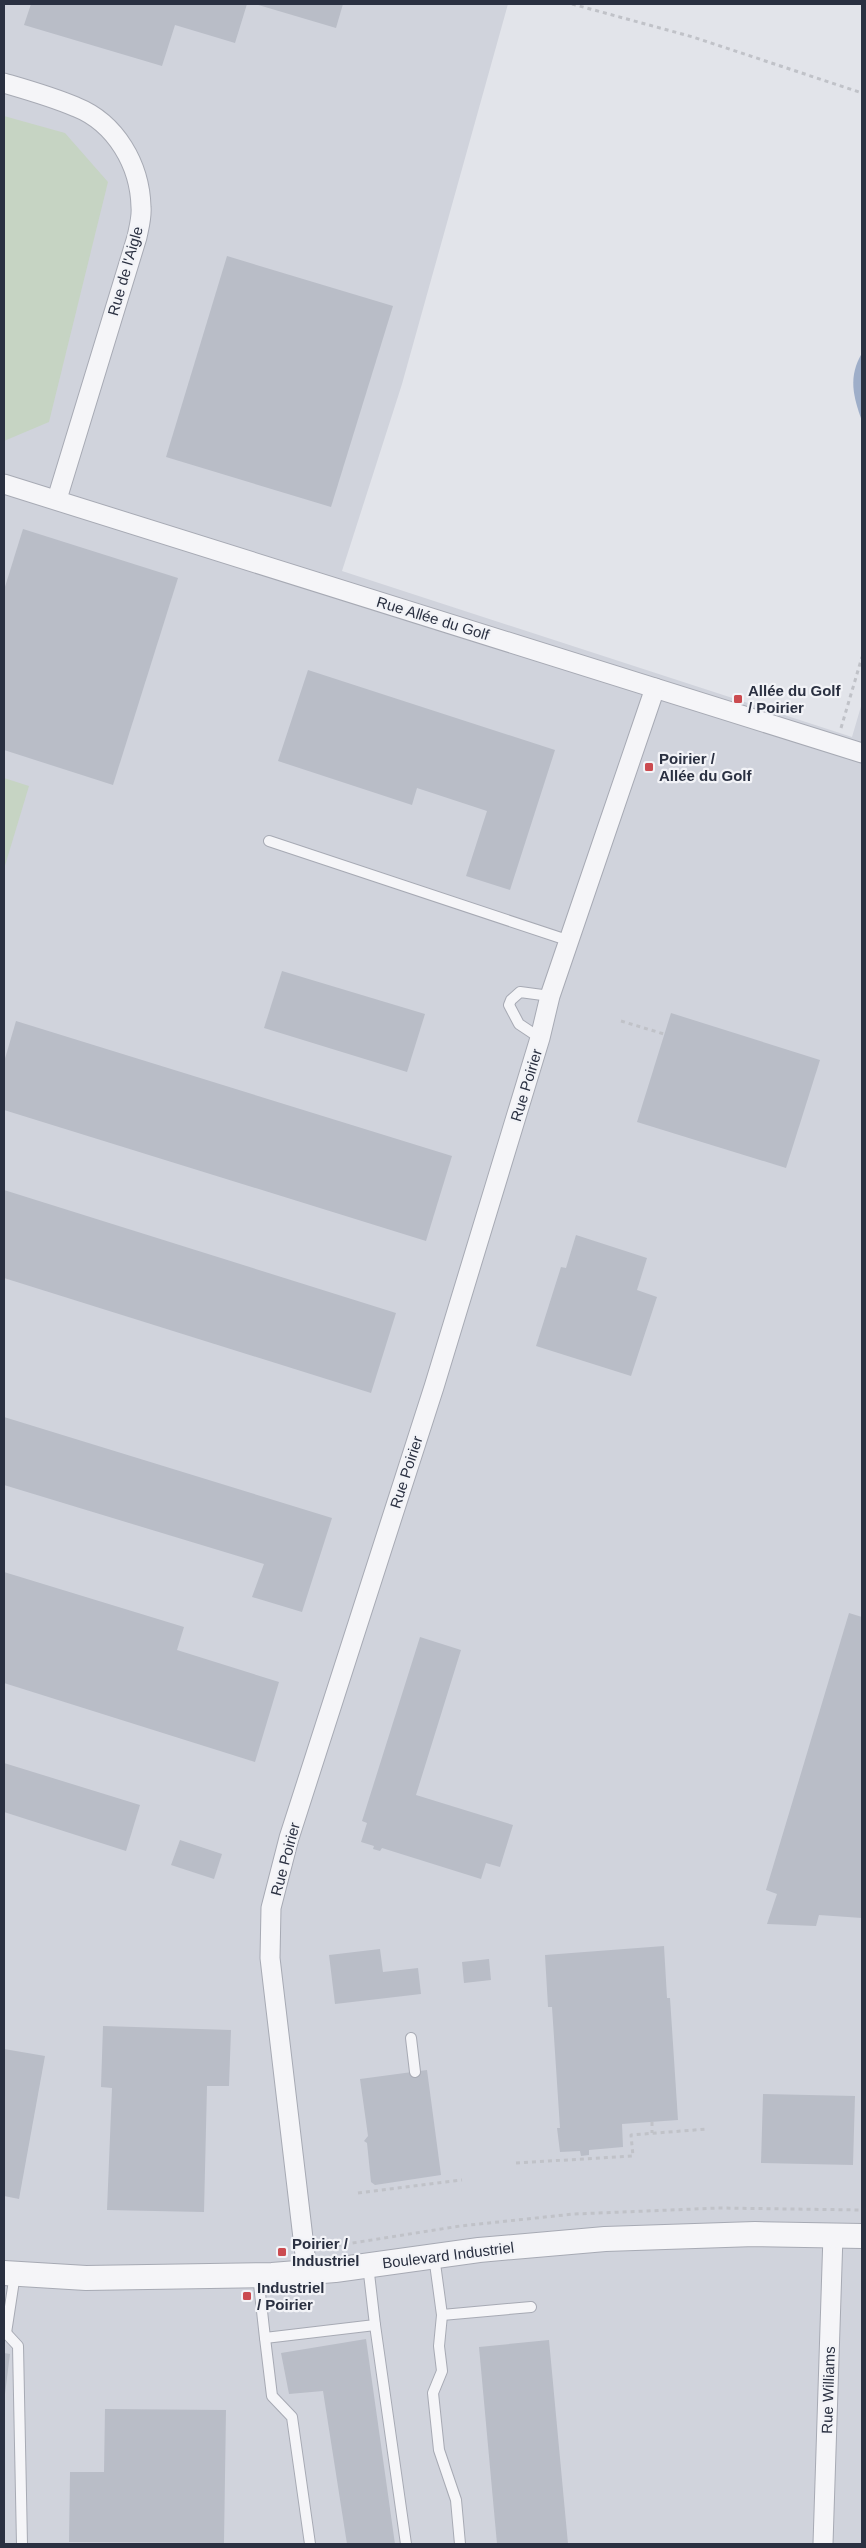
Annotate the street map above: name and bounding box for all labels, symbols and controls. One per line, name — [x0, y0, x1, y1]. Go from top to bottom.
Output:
street label: Rue de l'Aigle — [104, 224, 146, 318]
street label: Rue Allée du Golf — [375, 593, 492, 643]
place label: Allée du Golf / Poirier — [748, 682, 842, 716]
marker: Allée du Golf / Poirier — [732, 693, 744, 705]
place label: Poirier / Allée du Golf — [659, 750, 753, 784]
marker: Poirier / Allée du Golf — [643, 761, 655, 773]
street label: Rue Poirier — [507, 1047, 545, 1123]
street label: Rue Poirier — [386, 1434, 426, 1510]
street label: Rue Poirier — [267, 1821, 303, 1897]
place label: Poirier / Industriel — [292, 2235, 360, 2269]
street label: Boulevard Industriel — [381, 2238, 515, 2272]
marker: Poirier / Industriel — [276, 2246, 288, 2258]
place label: Industriel / Poirier — [257, 2279, 325, 2313]
marker: Industriel / Poirier — [241, 2290, 253, 2302]
street label: Rue Williams — [818, 2346, 838, 2434]

